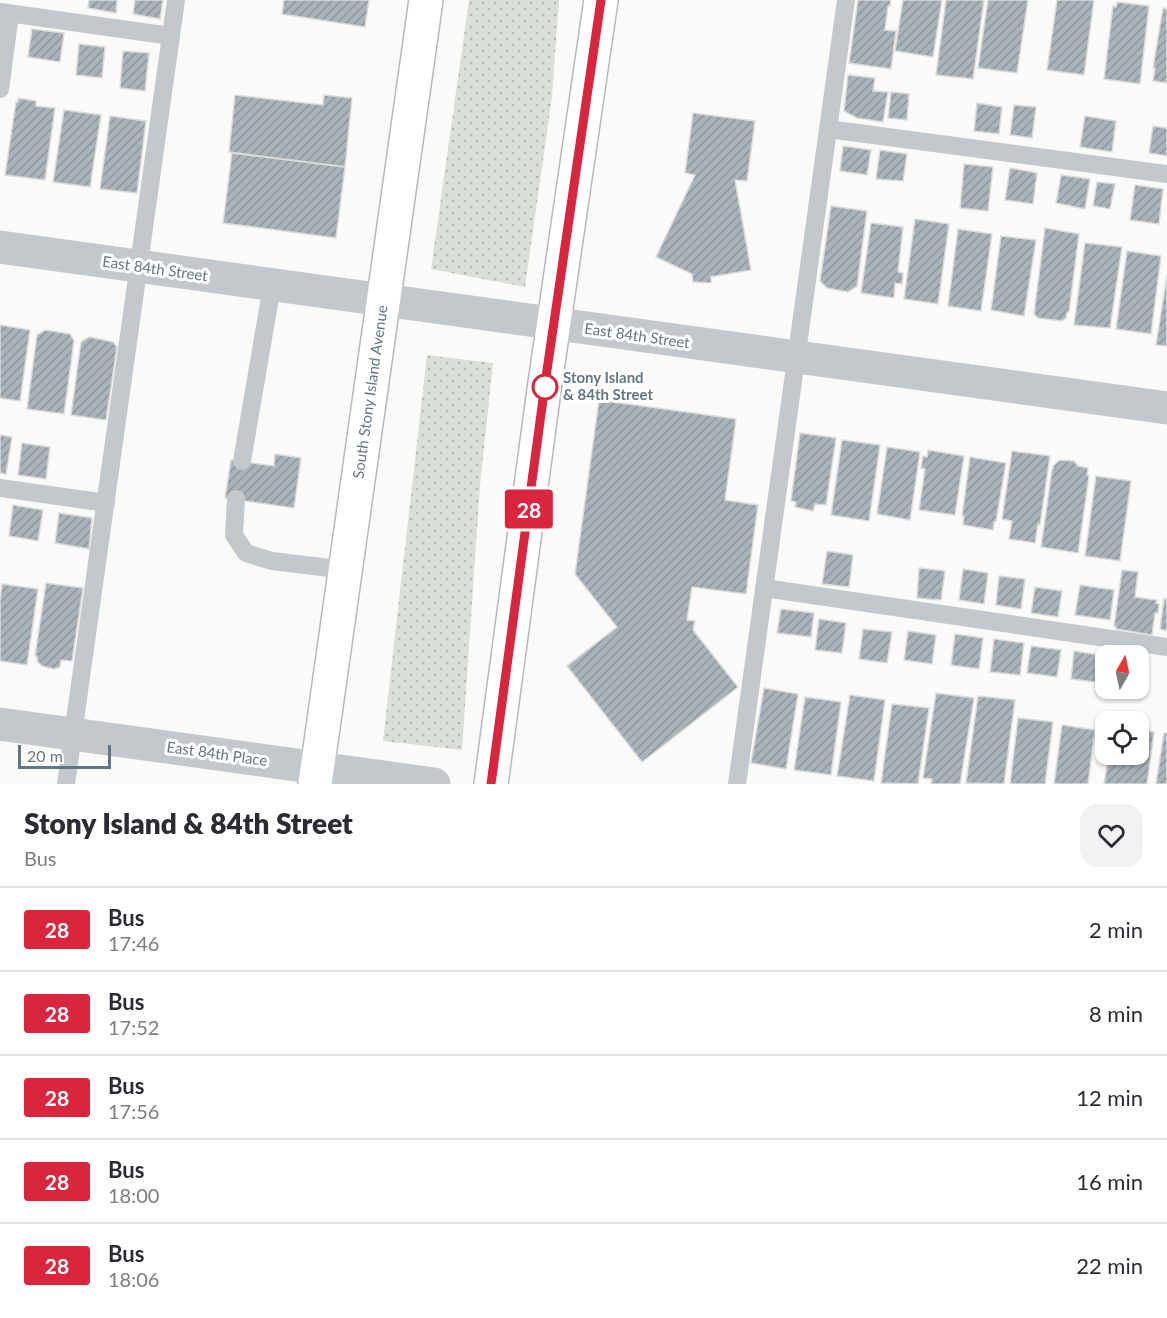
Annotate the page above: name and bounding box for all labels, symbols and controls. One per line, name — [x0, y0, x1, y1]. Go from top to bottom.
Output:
street label: East 84th Street — [101, 252, 210, 284]
street label: South Stony Island Avenue — [348, 304, 391, 480]
street label: East 84th Street — [583, 319, 692, 351]
place label: Stony Island & 84th Street — [563, 368, 653, 403]
marker: Stony Island & 84th Street — [532, 374, 558, 400]
line badge: 28 — [502, 490, 556, 528]
text: 28 — [517, 497, 541, 522]
north arrow — [1095, 645, 1149, 699]
map controls — [1095, 645, 1149, 765]
button: locate — [1095, 711, 1149, 765]
street label: East 84th Place — [166, 737, 269, 769]
scale bar — [18, 742, 111, 770]
text: 20 m — [27, 746, 63, 765]
button: heart — [1080, 804, 1143, 867]
text: Stony Island & 84th Street — [24, 806, 353, 840]
text: Bus — [24, 846, 57, 870]
text: Bus — [108, 904, 144, 931]
text: 2 min — [1089, 916, 1143, 943]
text: 28 — [45, 917, 69, 942]
text: 17:46 — [108, 931, 159, 955]
text: Bus — [108, 988, 144, 1015]
text: 8 min — [1089, 1000, 1143, 1027]
text: 28 — [45, 1001, 69, 1026]
text: 17:52 — [108, 1015, 159, 1039]
text: Bus — [108, 1072, 144, 1099]
text: 12 min — [1076, 1084, 1143, 1111]
text: 28 — [45, 1085, 69, 1110]
text: 17:56 — [108, 1099, 159, 1123]
text: Bus — [108, 1156, 144, 1183]
text: 16 min — [1076, 1168, 1143, 1195]
text: 28 — [45, 1169, 69, 1194]
text: 18:00 — [108, 1183, 159, 1207]
text: Bus — [108, 1240, 144, 1267]
text: 22 min — [1076, 1252, 1143, 1279]
text: 28 — [45, 1253, 69, 1278]
text: 18:06 — [108, 1267, 159, 1291]

